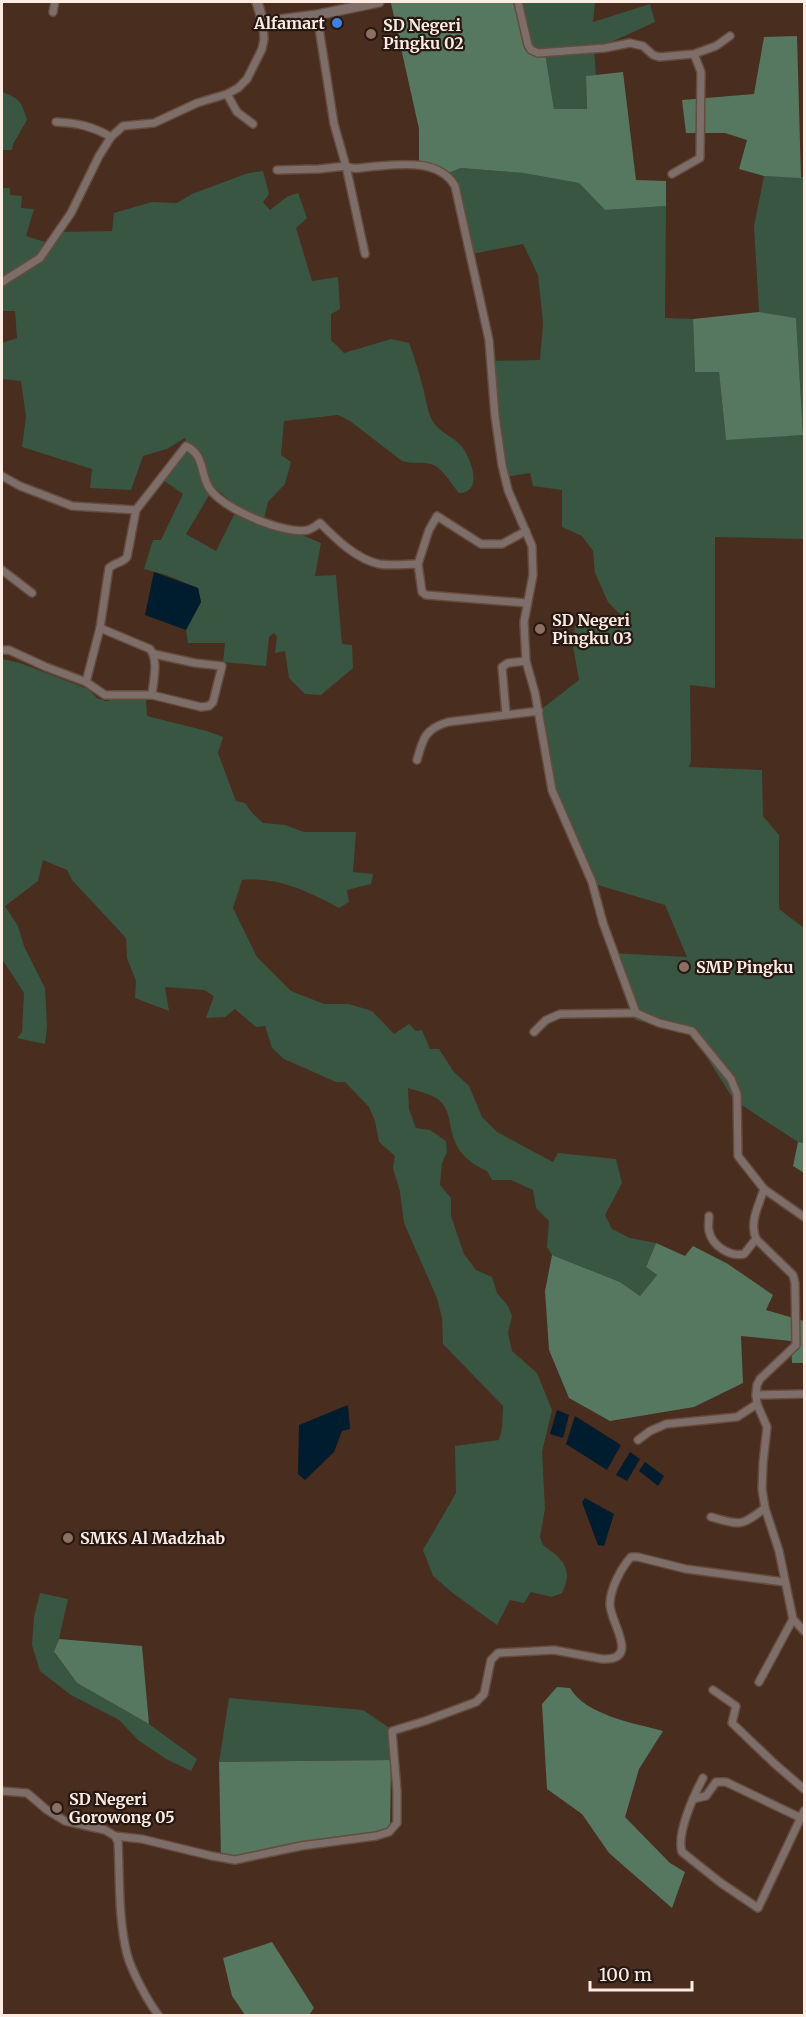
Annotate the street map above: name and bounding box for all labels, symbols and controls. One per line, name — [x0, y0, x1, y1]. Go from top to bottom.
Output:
place label: Alfamart — [253, 13, 326, 33]
place label: SD Negeri Pingku 02 — [383, 15, 464, 53]
marker: Alfamart — [330, 16, 344, 30]
marker: SD Negeri Pingku 02 — [364, 27, 378, 41]
place label: SD Negeri Pingku 03 — [552, 610, 632, 648]
marker: SD Negeri Pingku 03 — [533, 622, 547, 636]
place label: SMP Pingku — [696, 957, 794, 977]
marker: SMP Pingku — [677, 960, 691, 974]
place label: SMKS Al Madzhab — [80, 1528, 225, 1548]
marker: SMKS Al Madzhab — [61, 1531, 75, 1545]
place label: SD Negeri Gorowong 05 — [69, 1789, 175, 1827]
marker: SD Negeri Gorowong 05 — [50, 1801, 64, 1815]
scale bar — [590, 1954, 692, 1992]
text: 100 m — [599, 1963, 652, 1986]

